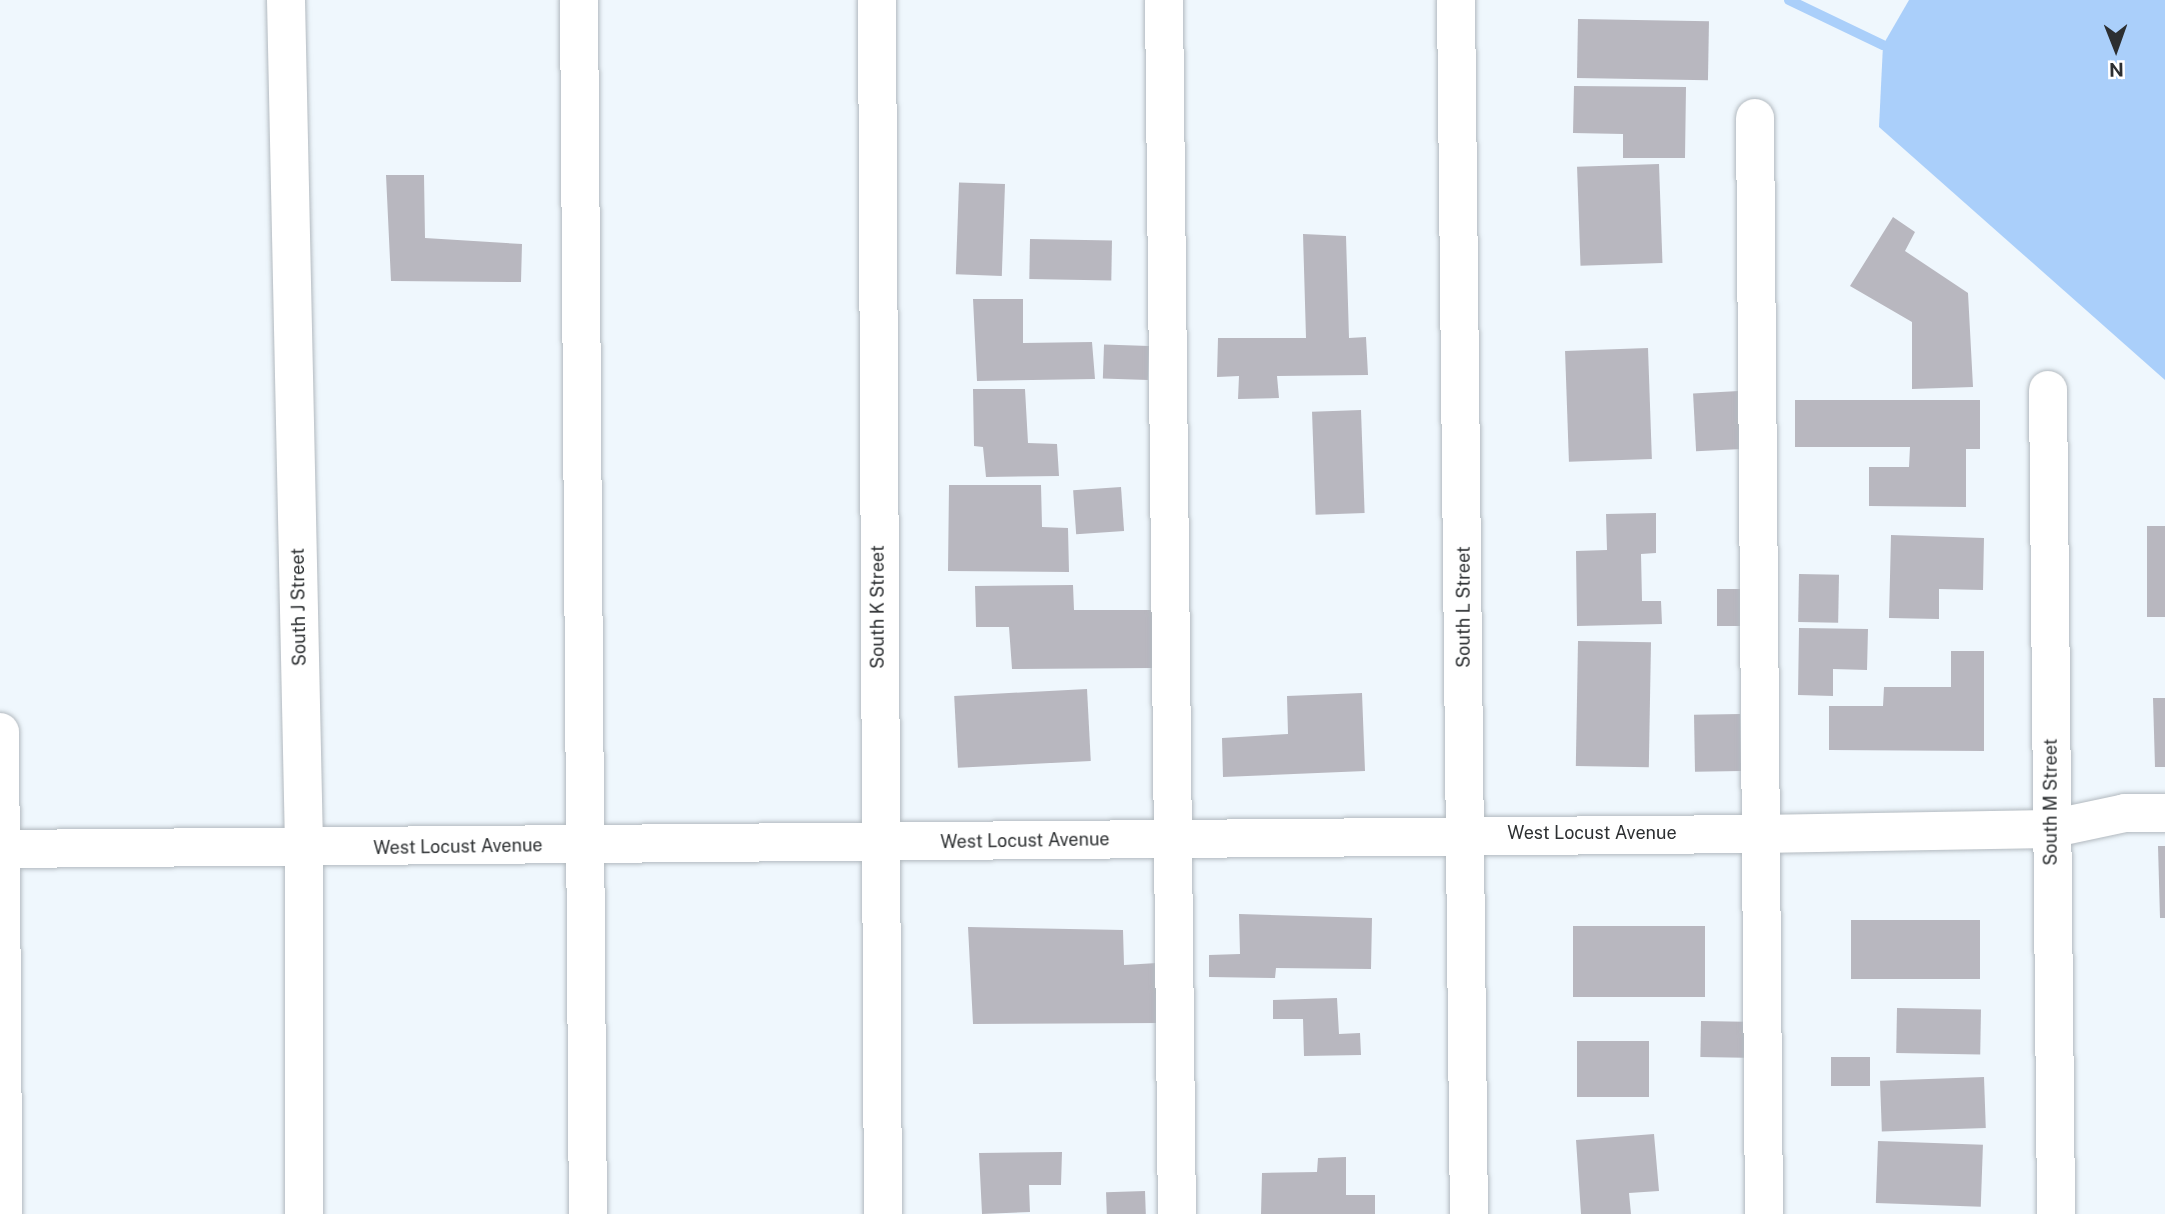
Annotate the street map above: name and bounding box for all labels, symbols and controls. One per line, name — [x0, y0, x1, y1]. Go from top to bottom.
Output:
north arrow — [2081, 14, 2151, 84]
text: N — [2109, 59, 2124, 81]
street label: South K Street — [867, 545, 889, 669]
street label: South L Street — [1453, 546, 1475, 668]
street label: South J Street — [287, 548, 311, 666]
street label: South M Street — [2040, 738, 2062, 866]
street label: West Locust Avenue — [1507, 822, 1677, 844]
street label: West Locust Avenue — [940, 829, 1110, 853]
street label: West Locust Avenue — [373, 835, 543, 859]

